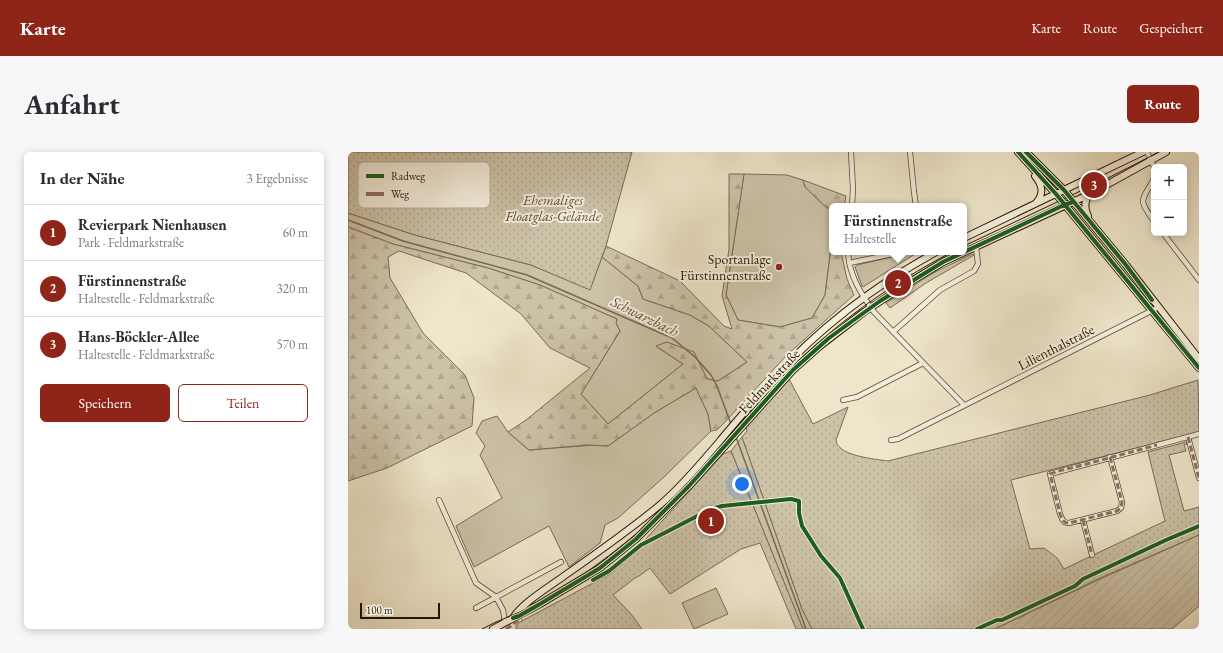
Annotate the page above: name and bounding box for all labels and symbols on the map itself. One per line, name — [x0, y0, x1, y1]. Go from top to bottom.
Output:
legend — [358, 162, 490, 208]
text: Radweg — [391, 169, 425, 183]
pin: 3 — [1081, 170, 1107, 200]
text: Weg — [391, 187, 409, 201]
park label: Ehemaliges Floatglas-Gelände — [504, 191, 601, 225]
place label: Sportanlage Fürstinnenstraße — [680, 250, 772, 284]
marker: Sportanlage Fürstinnenstraße — [774, 262, 784, 272]
pin: 2 — [885, 268, 911, 298]
water label: Schwarzbach — [607, 291, 682, 341]
street label: Lilienthalstraße — [1015, 320, 1098, 374]
street label: Feldmarkstraße — [734, 344, 804, 417]
your location — [732, 474, 752, 494]
pin: 1 — [698, 506, 724, 536]
scale bar — [360, 601, 440, 620]

